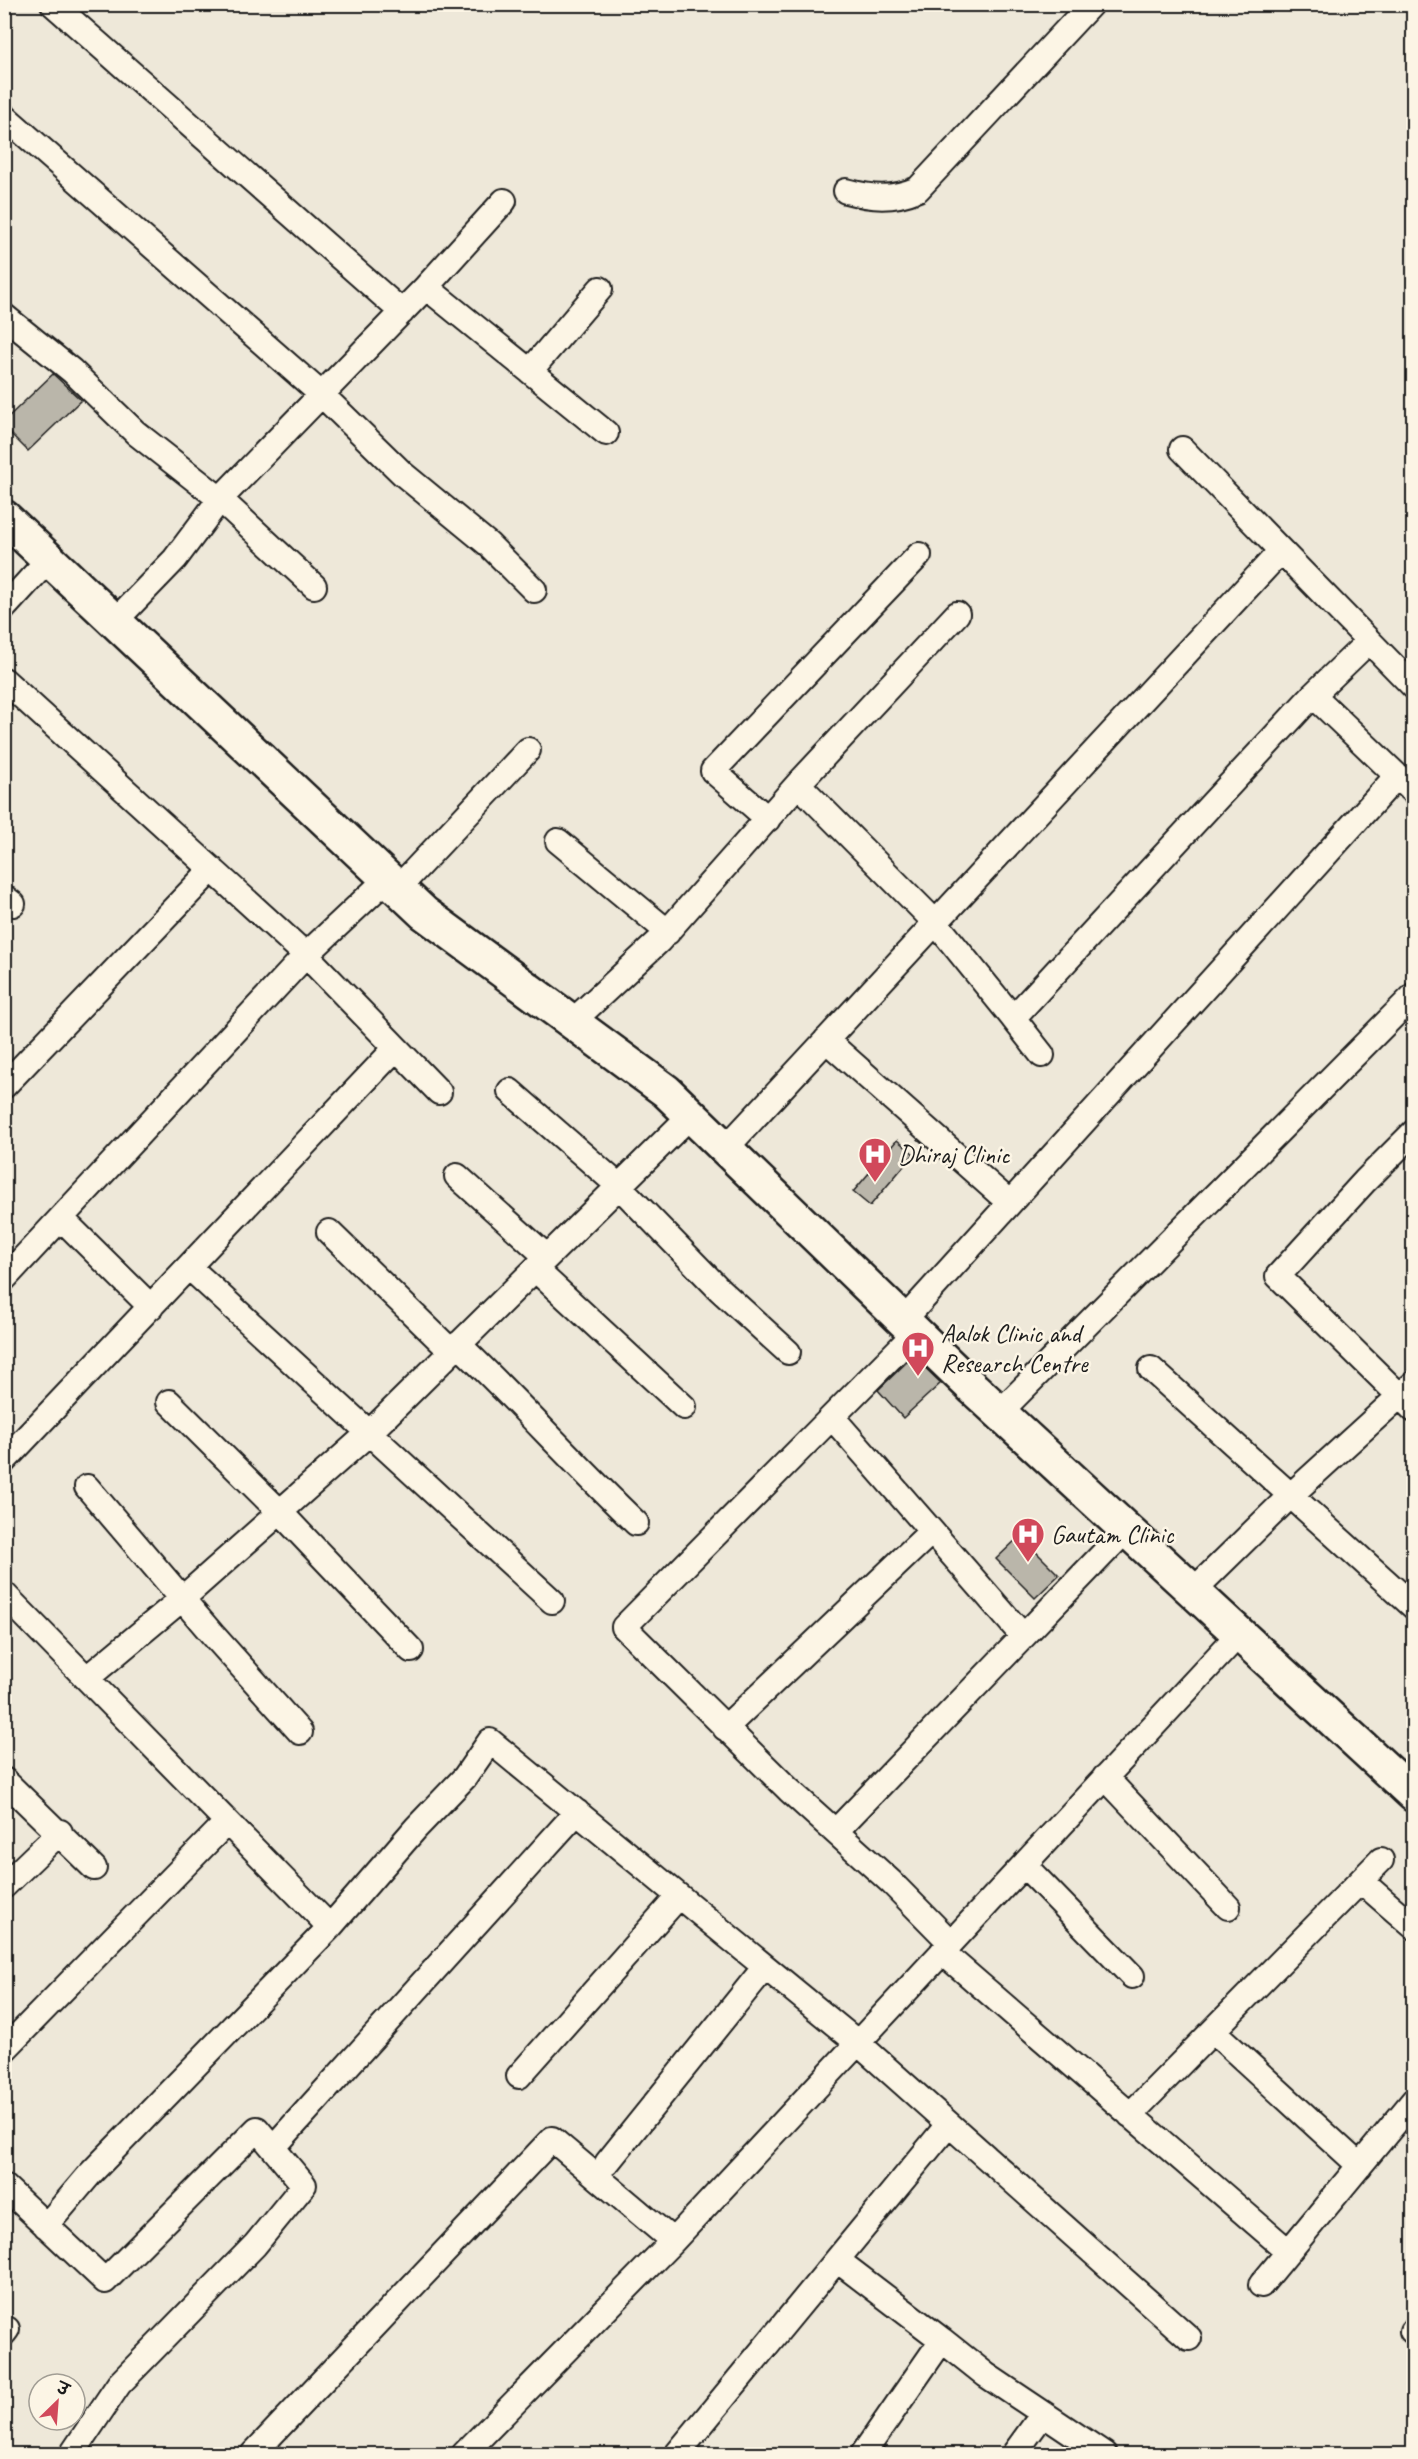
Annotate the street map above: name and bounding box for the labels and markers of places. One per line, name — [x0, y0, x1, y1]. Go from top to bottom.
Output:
hospital icon: Dhiraj Clinic — [857, 1136, 893, 1183]
place label: Dhiraj Clinic — [898, 1138, 1011, 1171]
place label: Aalok Clinic and Research Centre — [941, 1317, 1089, 1380]
hospital icon: Aalok Clinic and Research Centre — [900, 1330, 936, 1377]
hospital icon: Gautam Clinic — [1010, 1516, 1046, 1563]
place label: Gautam Clinic — [1051, 1518, 1174, 1551]

